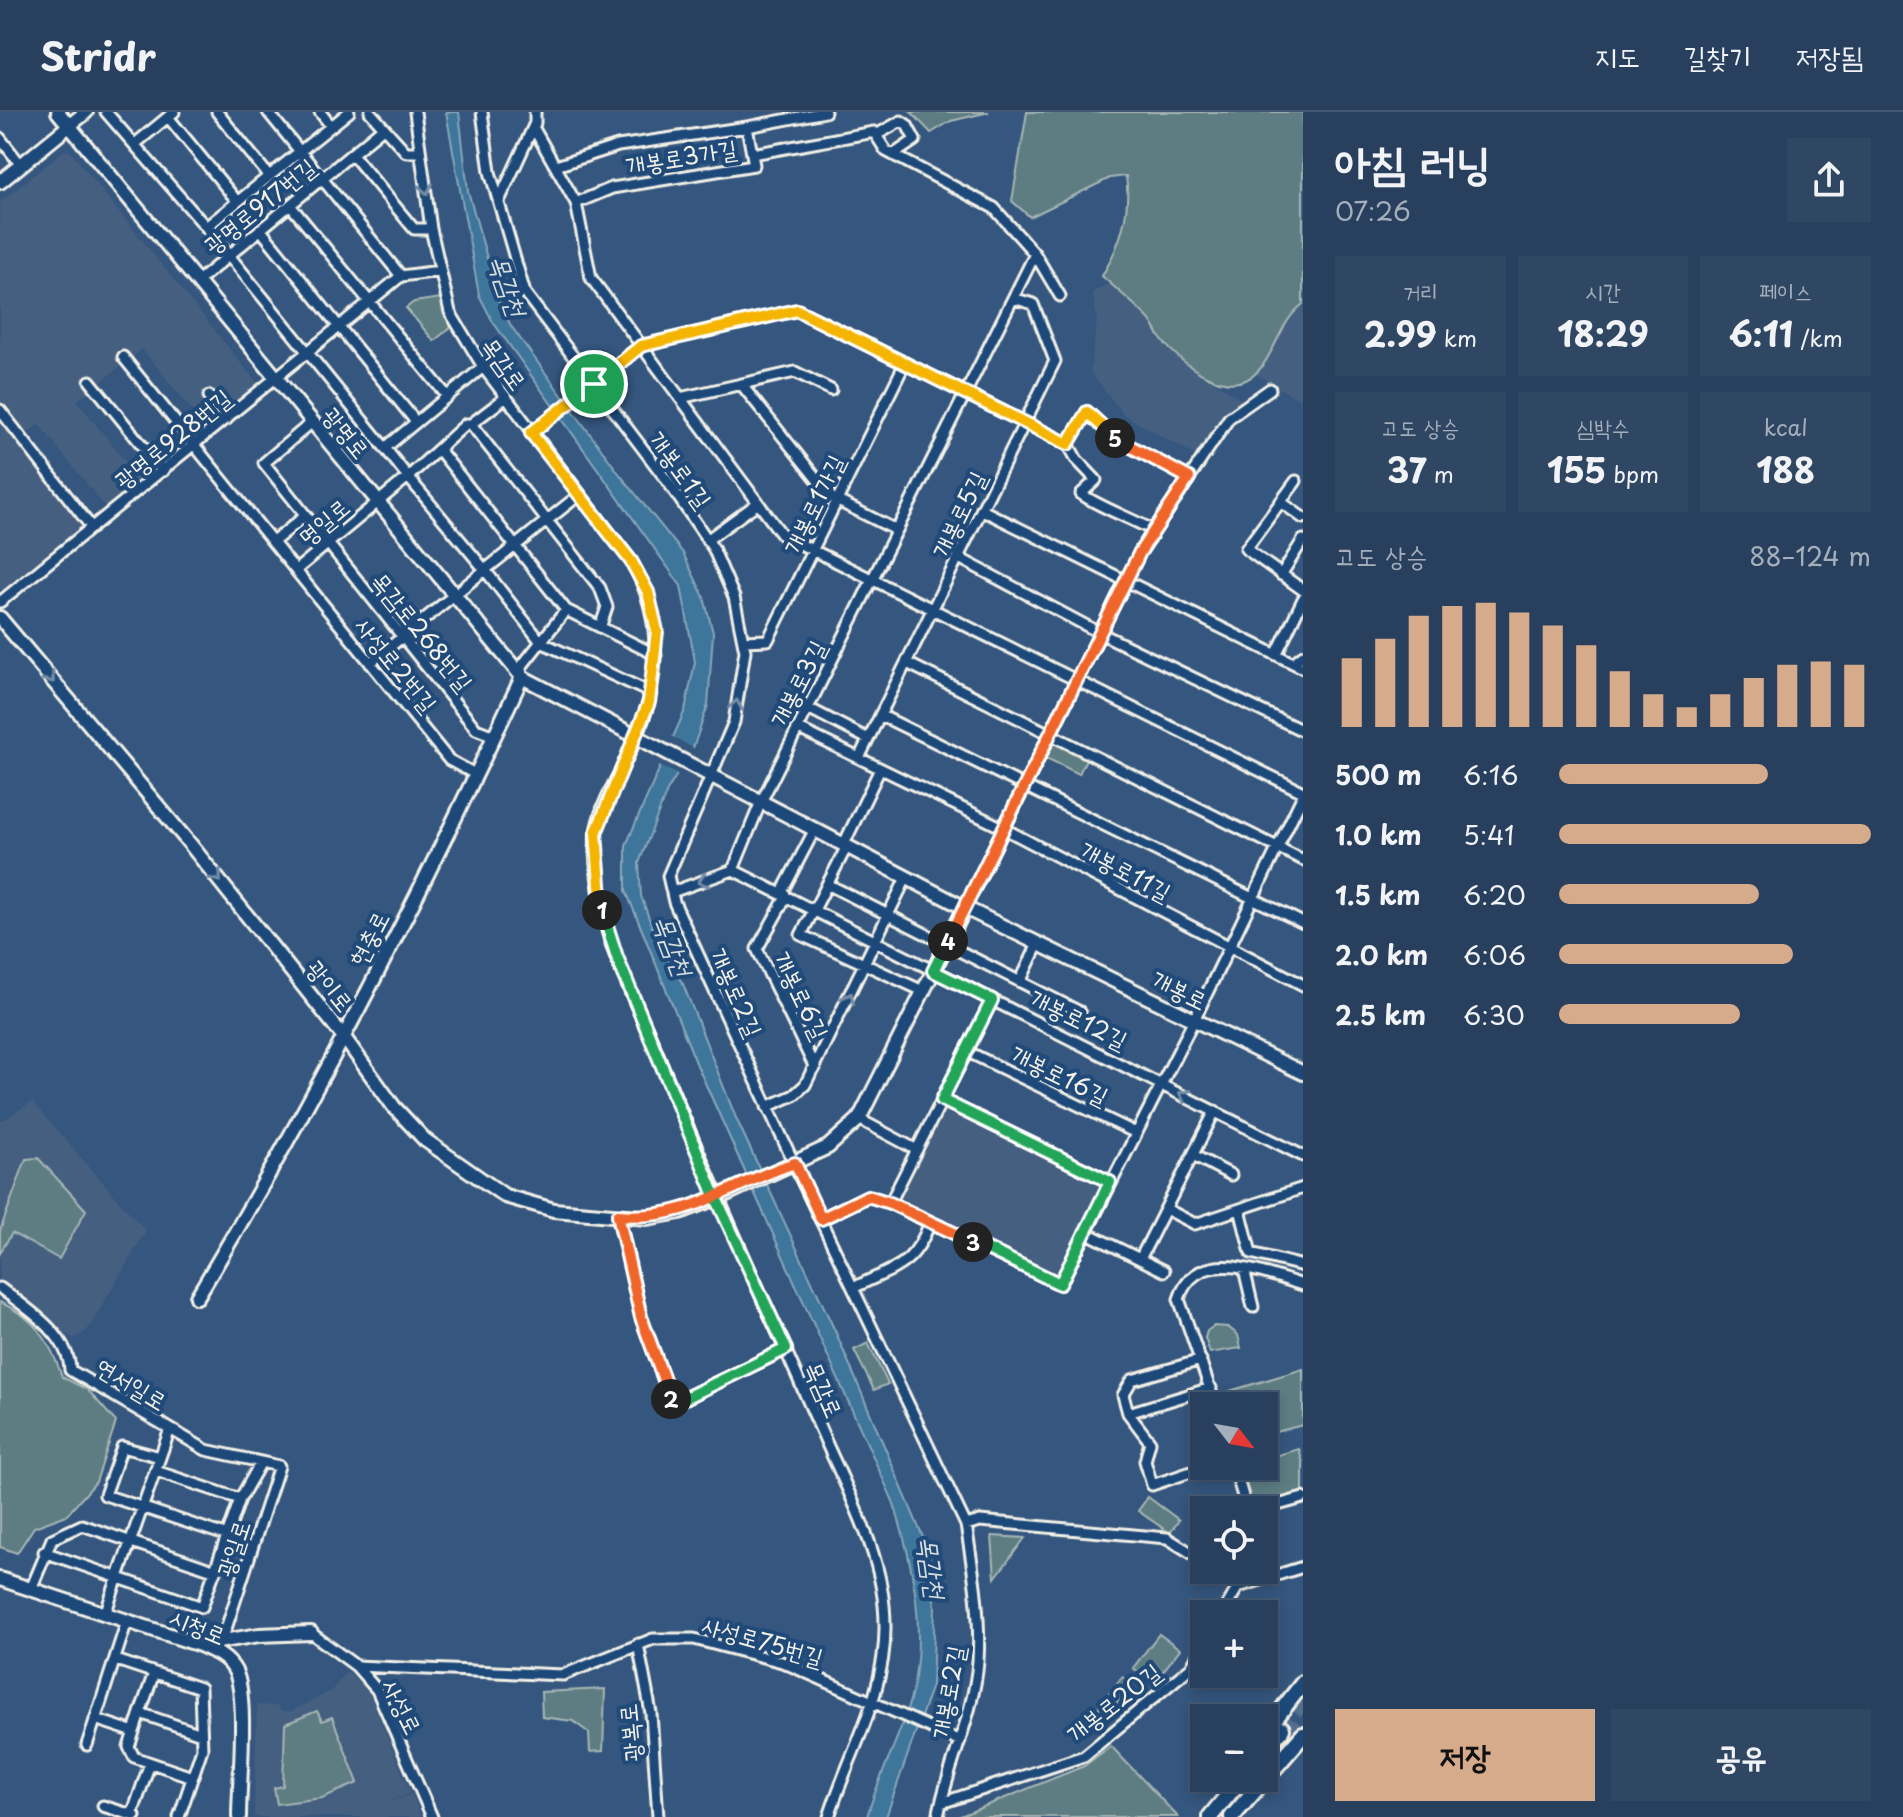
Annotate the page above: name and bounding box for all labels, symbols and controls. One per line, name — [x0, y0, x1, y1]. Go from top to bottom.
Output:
text: Stridr — [40, 27, 156, 84]
text: 지도 — [1595, 34, 1640, 77]
text: 길찾기 — [1684, 34, 1751, 77]
text: 저장됨 — [1795, 34, 1863, 77]
text: 아침 러닝 — [1335, 128, 1491, 194]
street label: 개봉로3가길 — [623, 129, 739, 183]
button: share — [1787, 138, 1871, 222]
street label: 광명로917번길 — [195, 149, 323, 261]
one-way arrow — [417, 182, 434, 196]
text: 07:26 — [1335, 191, 1411, 230]
water label: 목감천 — [480, 249, 539, 324]
text: 거리 — [1403, 274, 1438, 307]
text: 시간 — [1585, 274, 1621, 307]
text: 페이스 — [1759, 274, 1812, 307]
text: 2.99 — [1364, 307, 1437, 359]
text: 18:29 — [1557, 307, 1649, 359]
text: 6:11 — [1729, 307, 1793, 359]
text: km — [1437, 321, 1477, 354]
text: /km — [1793, 321, 1843, 354]
street label: 목감로 — [473, 329, 537, 397]
pin — [560, 350, 628, 418]
icon: arrive — [572, 362, 616, 406]
street label: 광명로928번길 — [106, 379, 238, 497]
street label: 광명로 — [315, 398, 379, 466]
text: 고도 상승 — [1381, 410, 1459, 443]
text: 심박수 — [1576, 410, 1630, 443]
text: kcal — [1764, 410, 1808, 443]
pin: 5 — [1095, 418, 1135, 458]
text: 5 — [1108, 421, 1122, 454]
street label: 개봉로1길 — [641, 423, 721, 515]
text: 37 — [1387, 443, 1427, 495]
text: 155 — [1547, 443, 1606, 495]
text: 188 — [1756, 443, 1815, 495]
street label: 개봉로1가길 — [773, 448, 853, 560]
text: m — [1427, 457, 1454, 490]
text: bpm — [1606, 457, 1659, 490]
street label: 개봉로5길 — [922, 464, 994, 564]
street label: 명일로 — [289, 489, 357, 553]
text: 고도 상승 — [1335, 536, 1427, 575]
text: 88–124 m — [1749, 536, 1871, 575]
street label: 목감로268번길 — [364, 564, 482, 698]
street label: 사성로2번길 — [347, 609, 447, 719]
street label: 개봉로3길 — [760, 633, 834, 733]
one-way arrow — [40, 668, 55, 683]
one-way arrow — [727, 699, 744, 712]
text: 500 m — [1335, 755, 1421, 794]
text: 6:16 — [1463, 755, 1519, 794]
text: 1.0 km — [1335, 815, 1422, 854]
text: 5:41 — [1463, 815, 1514, 854]
street label: 개봉로11길 — [1074, 831, 1178, 909]
one-way arrow — [207, 868, 221, 883]
one-way arrow — [696, 871, 710, 888]
text: 1.5 km — [1335, 875, 1421, 914]
text: 6:20 — [1463, 875, 1526, 914]
pin: 1 — [582, 890, 622, 930]
text: 1 — [597, 893, 607, 926]
street label: 현충로 — [339, 904, 397, 972]
water label: 목감천 — [645, 909, 705, 984]
pin: 4 — [928, 921, 968, 961]
text: 4 — [941, 924, 955, 957]
text: 2.0 km — [1335, 935, 1428, 974]
text: 6:06 — [1463, 935, 1526, 974]
street label: 개봉로2길 — [701, 942, 773, 1042]
street label: 개봉로6길 — [765, 945, 839, 1045]
street label: 광이로 — [299, 951, 363, 1019]
street label: 개봉로 — [1146, 960, 1214, 1018]
street label: 개봉로12길 — [1024, 979, 1134, 1057]
one-way arrow — [839, 991, 855, 1006]
text: 2.5 km — [1335, 995, 1426, 1034]
text: 6:30 — [1463, 995, 1525, 1034]
street label: 개봉로16길 — [1005, 1035, 1115, 1113]
one-way arrow — [1177, 1089, 1192, 1104]
pin: 3 — [953, 1222, 993, 1262]
text: 3 — [966, 1225, 980, 1258]
street label: 연서일로 — [90, 1348, 174, 1418]
street label: 목감로 — [797, 1355, 853, 1423]
pin: 2 — [651, 1379, 691, 1419]
text: 2 — [663, 1382, 679, 1415]
north arrow — [1190, 1392, 1278, 1480]
map controls — [1190, 1392, 1278, 1792]
button: locate — [1190, 1496, 1278, 1584]
street label: 광일로 — [206, 1515, 258, 1581]
water label: 목감천 — [909, 1533, 957, 1604]
street label: 시청로 — [164, 1597, 232, 1653]
button: + — [1190, 1600, 1278, 1688]
street label: 사성로75번길 — [698, 1606, 828, 1674]
street label: 개봉로2길 — [921, 1642, 973, 1742]
street label: 개봉로20길 — [1058, 1653, 1168, 1751]
street label: 사성로 — [374, 1672, 432, 1740]
street label: 광복로 — [608, 1702, 650, 1764]
button: − — [1190, 1704, 1278, 1792]
button: 저장 — [1335, 1709, 1595, 1801]
button: 공유 — [1611, 1709, 1871, 1801]

